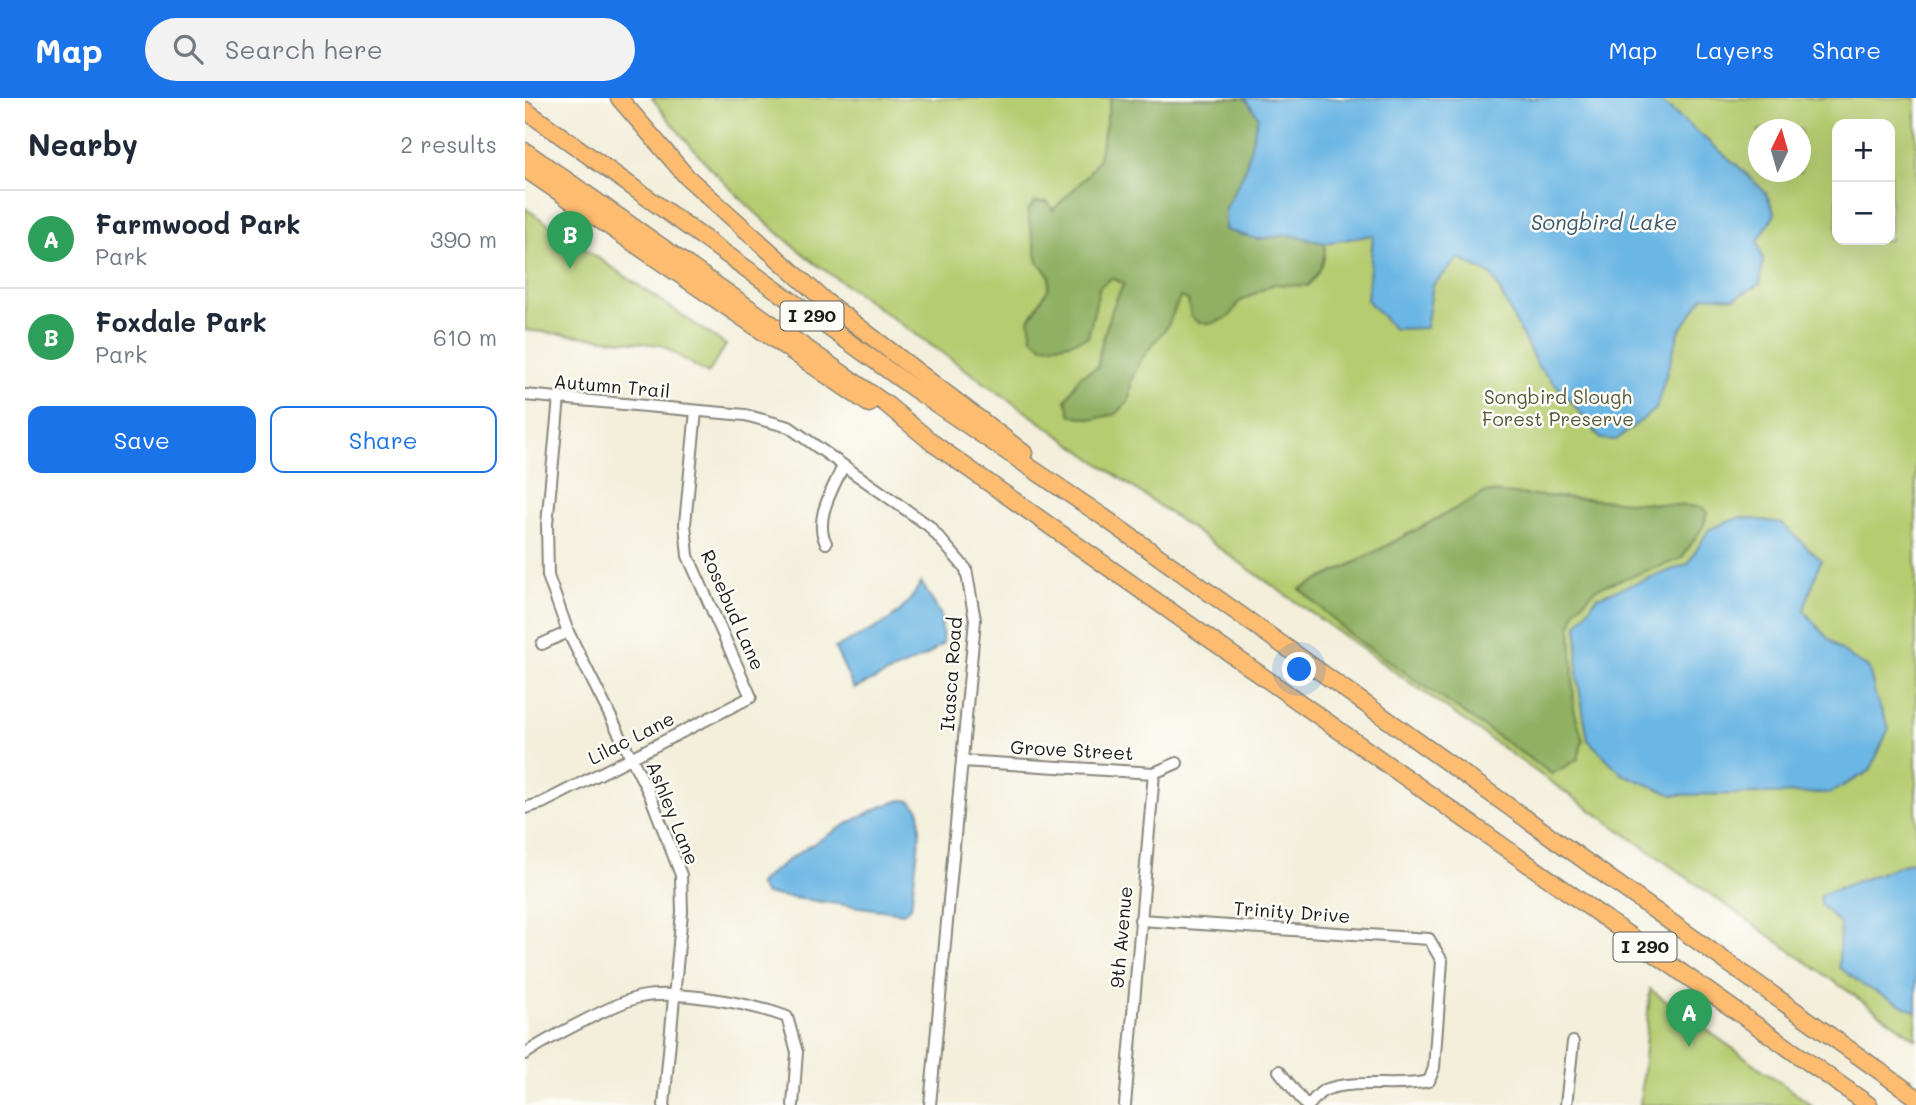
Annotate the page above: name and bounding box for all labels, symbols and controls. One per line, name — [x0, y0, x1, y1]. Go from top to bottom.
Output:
search box — [145, 18, 635, 81]
text: Map — [35, 28, 103, 71]
icon: search — [169, 30, 207, 68]
text: Search here — [225, 32, 383, 66]
text: Map — [1609, 34, 1657, 65]
text: Layers — [1695, 34, 1774, 65]
text: Share — [1812, 34, 1881, 65]
north arrow — [1748, 119, 1811, 182]
map controls — [1832, 119, 1895, 245]
button: + — [1832, 119, 1895, 182]
text: Nearby — [28, 124, 138, 164]
text: 2 results — [400, 129, 497, 159]
button: − — [1832, 182, 1895, 245]
text: Farmwood Park — [95, 207, 301, 241]
water label: Songbird Lake — [1531, 208, 1677, 235]
pin: B — [547, 211, 593, 269]
text: A — [43, 224, 59, 254]
text: 390 m — [430, 224, 497, 254]
text: Park — [95, 241, 147, 271]
road number: I 290 — [781, 302, 843, 330]
text: Foxdale Park — [95, 305, 267, 339]
text: B — [43, 322, 59, 352]
text: 610 m — [433, 322, 497, 352]
text: Park — [95, 339, 147, 369]
street label: Autumn Trail — [553, 368, 671, 403]
park label: Songbird Slough Forest Preserve — [1482, 384, 1634, 431]
button: Save — [28, 406, 256, 473]
button: Share — [270, 406, 497, 473]
street label: Rosebud Lane — [696, 546, 771, 674]
street label: Itasca Road — [934, 616, 967, 732]
your location — [1282, 652, 1316, 686]
street label: Lilac Lane — [583, 705, 678, 770]
street label: Grove Street — [1010, 734, 1134, 765]
street label: Ashley Lane — [641, 757, 706, 868]
street label: 9th Avenue — [1104, 885, 1137, 989]
street label: Trinity Drive — [1233, 895, 1351, 928]
road number: I 290 — [1613, 932, 1677, 962]
pin: A — [1666, 989, 1712, 1047]

